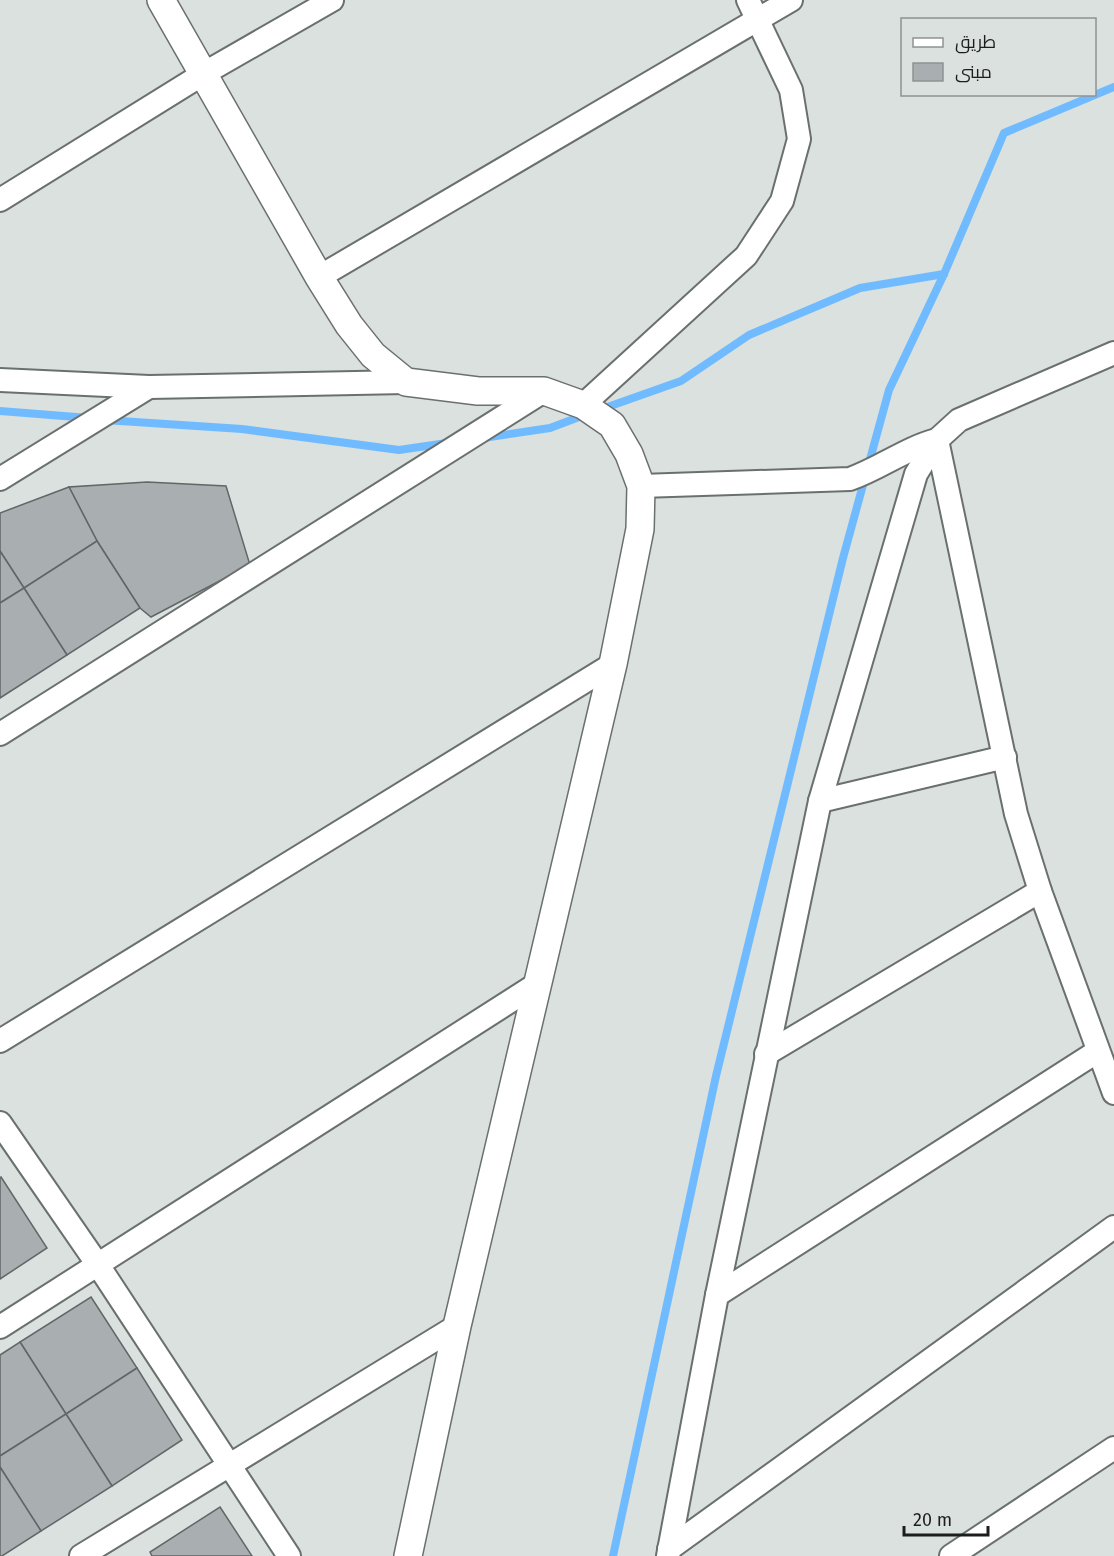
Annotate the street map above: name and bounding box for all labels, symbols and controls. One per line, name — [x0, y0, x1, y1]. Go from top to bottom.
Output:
legend — [901, 18, 1096, 96]
text: طريق — [955, 31, 996, 54]
text: مبنى — [955, 61, 992, 83]
scale bar — [904, 1499, 988, 1537]
text: 20 m — [913, 1509, 952, 1531]

